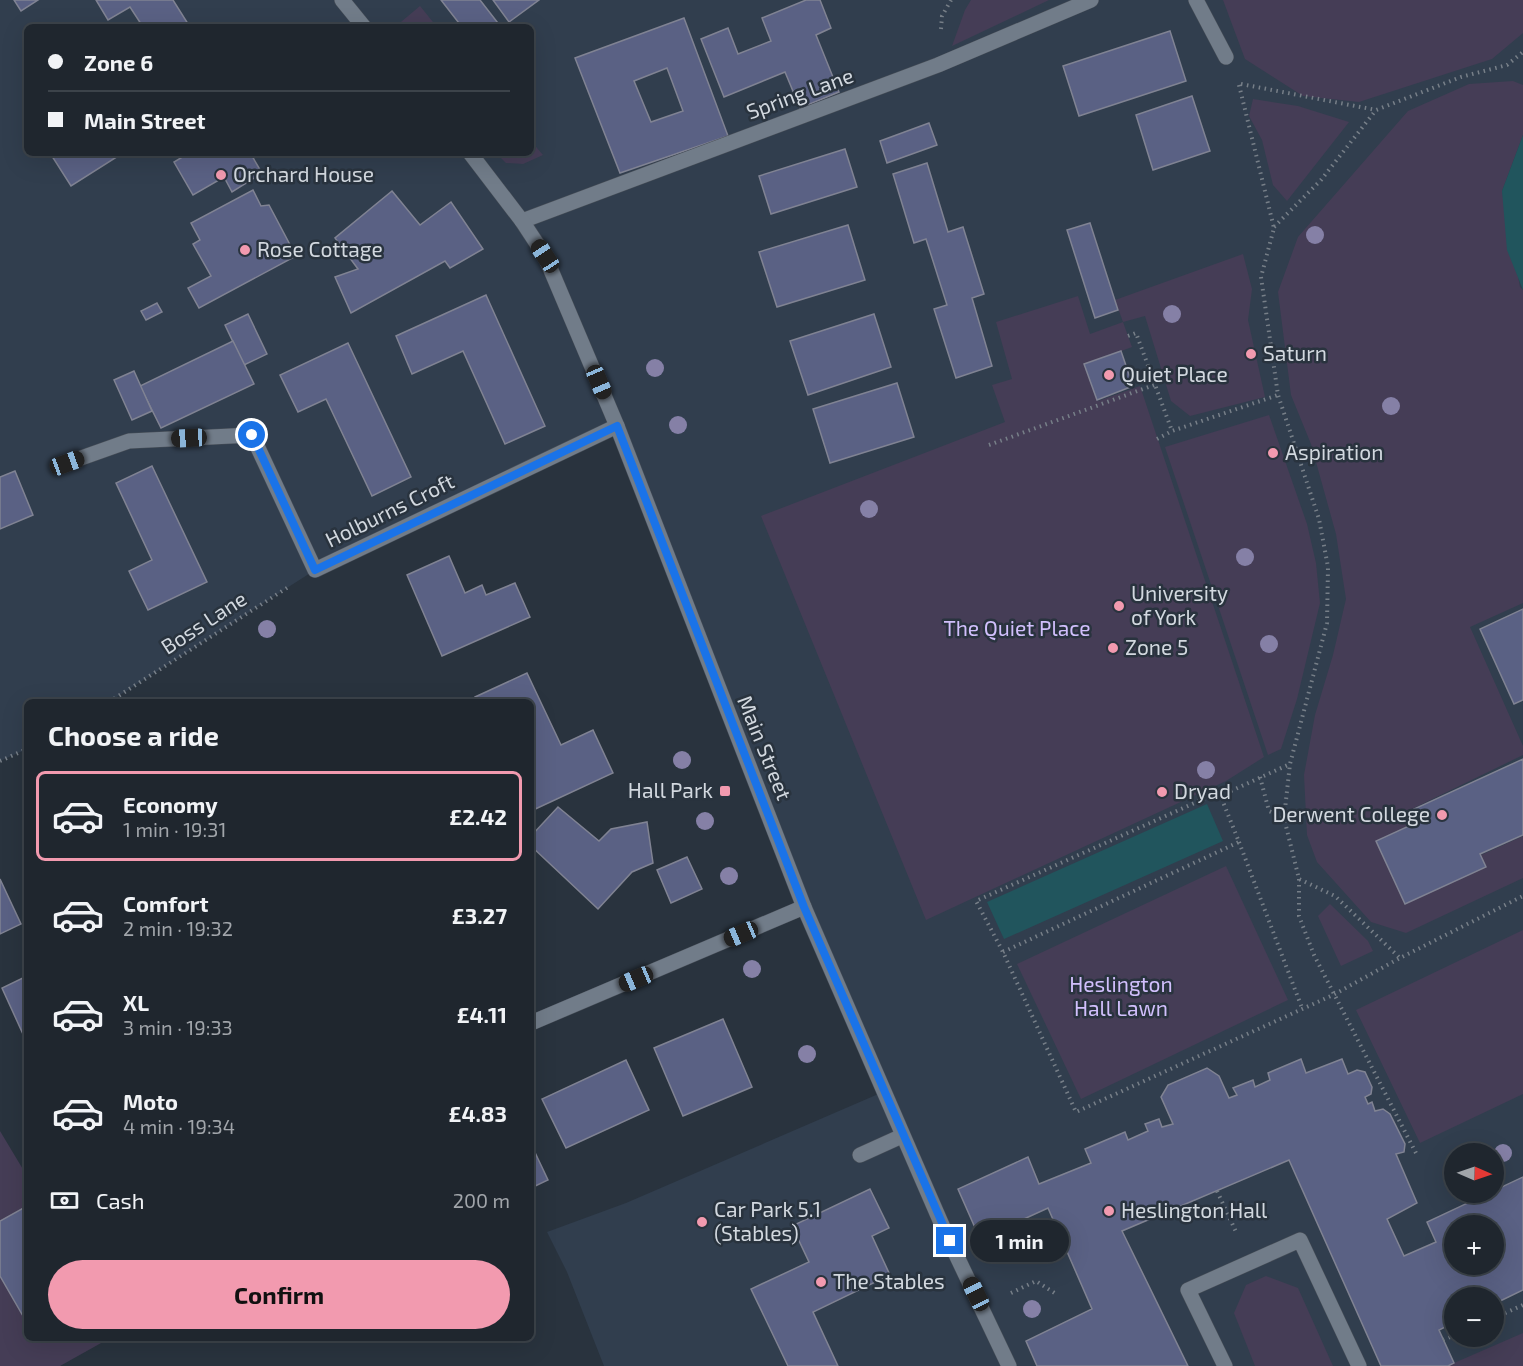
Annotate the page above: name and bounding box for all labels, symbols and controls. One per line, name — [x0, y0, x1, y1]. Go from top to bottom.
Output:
text: Zone 6 — [84, 49, 153, 75]
street label: Spring Lane — [743, 62, 856, 123]
text: Main Street — [84, 107, 206, 133]
place label: Orchard House — [233, 161, 374, 186]
marker: Orchard House — [214, 168, 228, 182]
place label: Rose Cottage — [257, 236, 383, 261]
car — [528, 236, 562, 276]
marker: Rose Cottage — [238, 243, 252, 257]
place label: Saturn — [1263, 340, 1327, 365]
marker: Saturn — [1244, 347, 1258, 361]
place label: Quiet Place — [1121, 361, 1228, 387]
car — [584, 362, 614, 402]
marker: Quiet Place — [1102, 368, 1116, 382]
route start — [238, 421, 265, 448]
car — [171, 428, 207, 448]
place label: Aspiration — [1285, 439, 1383, 464]
marker: Aspiration — [1266, 446, 1280, 460]
car — [47, 448, 87, 478]
street label: Holburns Croft — [321, 468, 458, 552]
place label: University of York — [1131, 580, 1228, 629]
street label: Boss Lane — [156, 585, 251, 659]
marker: University of York — [1112, 599, 1126, 613]
park label: The Quiet Place — [943, 615, 1091, 641]
place label: Zone 5 — [1125, 634, 1188, 659]
marker: Zone 5 — [1106, 641, 1120, 655]
street label: Main Street — [733, 692, 798, 803]
text: Choose a ride — [48, 719, 219, 751]
place label: Hall Park — [628, 777, 713, 802]
place label: Dryad — [1174, 778, 1231, 803]
marker: Hall Park — [718, 784, 732, 798]
marker: Dryad — [1155, 785, 1169, 799]
icon: car — [51, 789, 105, 843]
text: Economy — [123, 791, 218, 817]
place label: Derwent College — [1272, 801, 1430, 826]
text: £2.42 — [449, 803, 507, 829]
marker: Derwent College — [1435, 808, 1449, 822]
text: 1 min · 19:31 — [123, 817, 226, 841]
icon: car — [51, 888, 105, 942]
text: Comfort — [123, 890, 208, 916]
text: £3.27 — [452, 902, 507, 928]
text: 2 min · 19:32 — [123, 916, 233, 940]
car — [721, 919, 761, 949]
car — [616, 964, 656, 994]
park label: Heslington Hall Lawn — [1069, 971, 1173, 1020]
icon: car — [51, 987, 105, 1041]
text: XL — [123, 989, 149, 1015]
text: £4.11 — [457, 1001, 507, 1027]
text: 3 min · 19:33 — [123, 1015, 233, 1039]
icon: car — [51, 1086, 105, 1140]
text: Moto — [123, 1088, 178, 1114]
text: £4.83 — [449, 1100, 507, 1126]
text: 4 min · 19:34 — [123, 1114, 235, 1138]
north arrow — [1444, 1143, 1504, 1203]
map controls — [1444, 1143, 1504, 1347]
icon: cash — [48, 1184, 81, 1217]
text: Cash — [96, 1187, 145, 1213]
text: 200 m — [453, 1188, 510, 1212]
place label: Car Park 5.1 (Stables) — [714, 1196, 821, 1245]
place label: Heslington Hall — [1121, 1197, 1268, 1222]
marker: Heslington Hall — [1102, 1204, 1116, 1218]
marker: Car Park 5.1 (Stables) — [695, 1215, 709, 1229]
button: + — [1444, 1215, 1504, 1275]
callout: 1 min — [971, 1220, 1070, 1262]
route end — [936, 1227, 963, 1254]
text: 1 min — [995, 1229, 1044, 1253]
button: Confirm — [48, 1260, 510, 1329]
place label: The Stables — [833, 1268, 945, 1293]
car — [960, 1274, 992, 1314]
marker: The Stables — [814, 1275, 828, 1289]
button: − — [1444, 1287, 1504, 1347]

